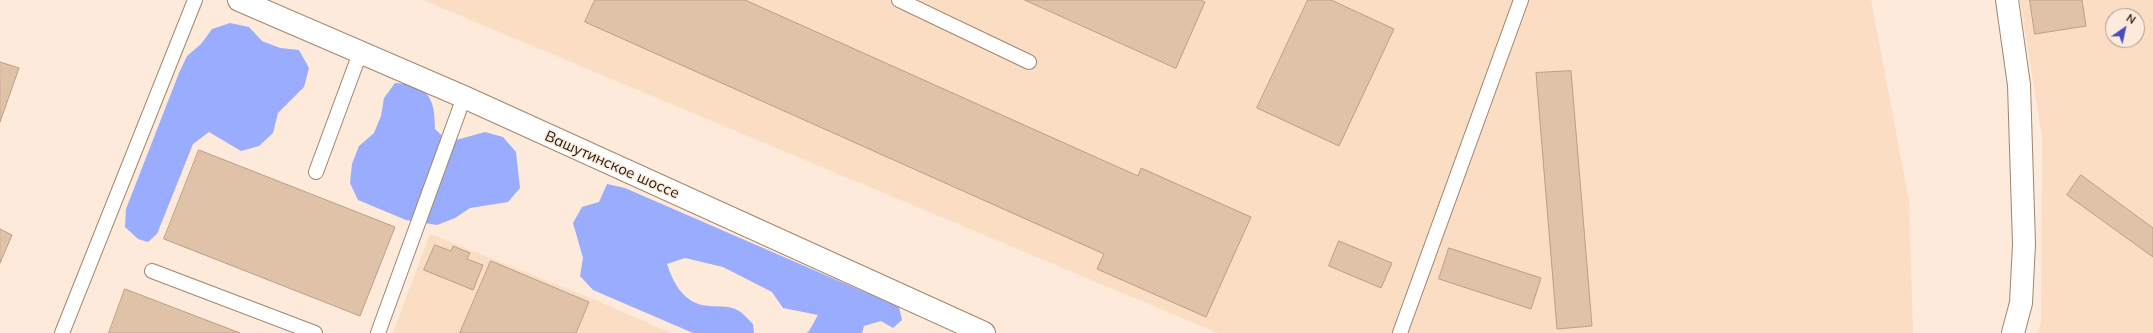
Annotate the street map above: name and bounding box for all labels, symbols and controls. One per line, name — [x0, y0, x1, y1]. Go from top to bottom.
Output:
north arrow — [2105, 8, 2145, 48]
text: N — [2124, 11, 2139, 27]
street label: Вашутинское шоссе — [542, 127, 682, 203]

